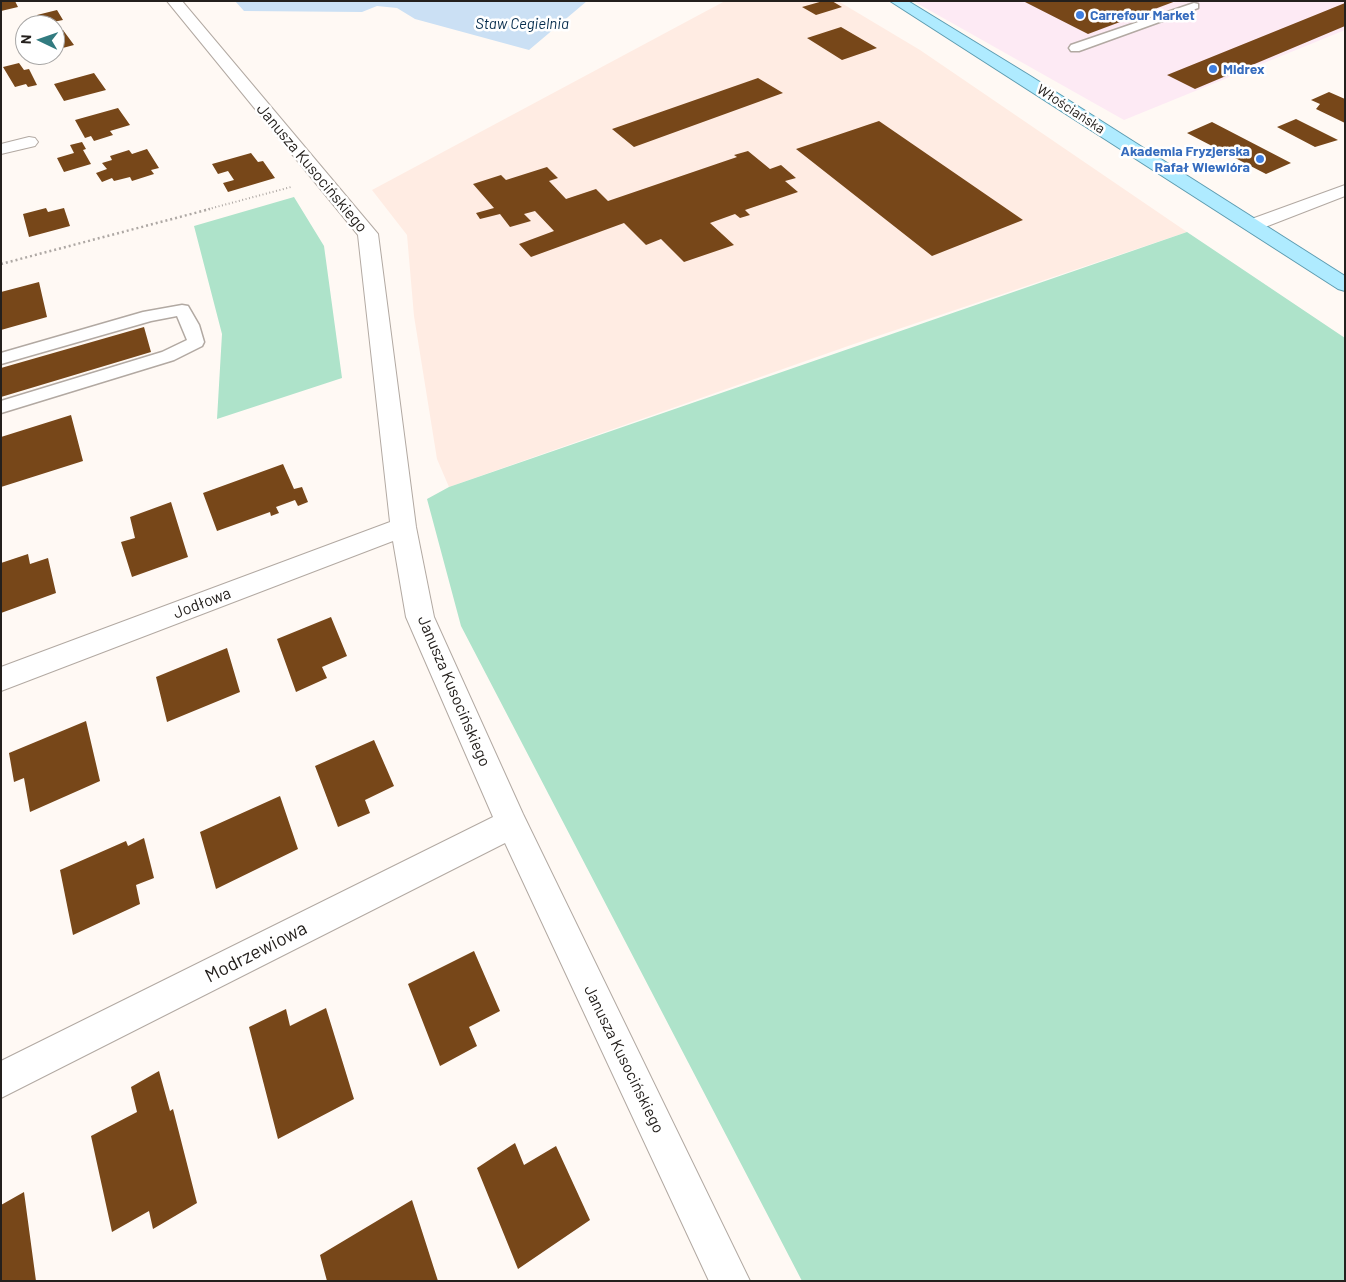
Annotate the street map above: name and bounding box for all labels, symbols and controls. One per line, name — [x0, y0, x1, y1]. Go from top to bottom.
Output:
place label: Carrefour Market — [1090, 7, 1195, 23]
marker: Carrefour Market — [1074, 9, 1086, 21]
north arrow — [15, 15, 65, 65]
water label: Staw Cegielnia — [475, 15, 569, 33]
text: N — [17, 34, 34, 44]
place label: Midrex — [1223, 61, 1265, 77]
marker: Midrex — [1207, 63, 1219, 75]
street label: Włościańska — [1034, 81, 1108, 137]
street label: Janusza Kusocińskiego — [253, 100, 371, 236]
place label: Akademia Fryzjerska Rafał Wiewióra — [1121, 143, 1250, 176]
marker: Akademia Fryzjerska Rafał Wiewióra — [1254, 153, 1266, 165]
street label: Jodłowa — [171, 583, 233, 623]
street label: Janusza Kusocińskiego — [413, 613, 495, 769]
street label: Modrzewiowa — [201, 917, 311, 987]
street label: Janusza Kusocińskiego — [580, 982, 668, 1136]

